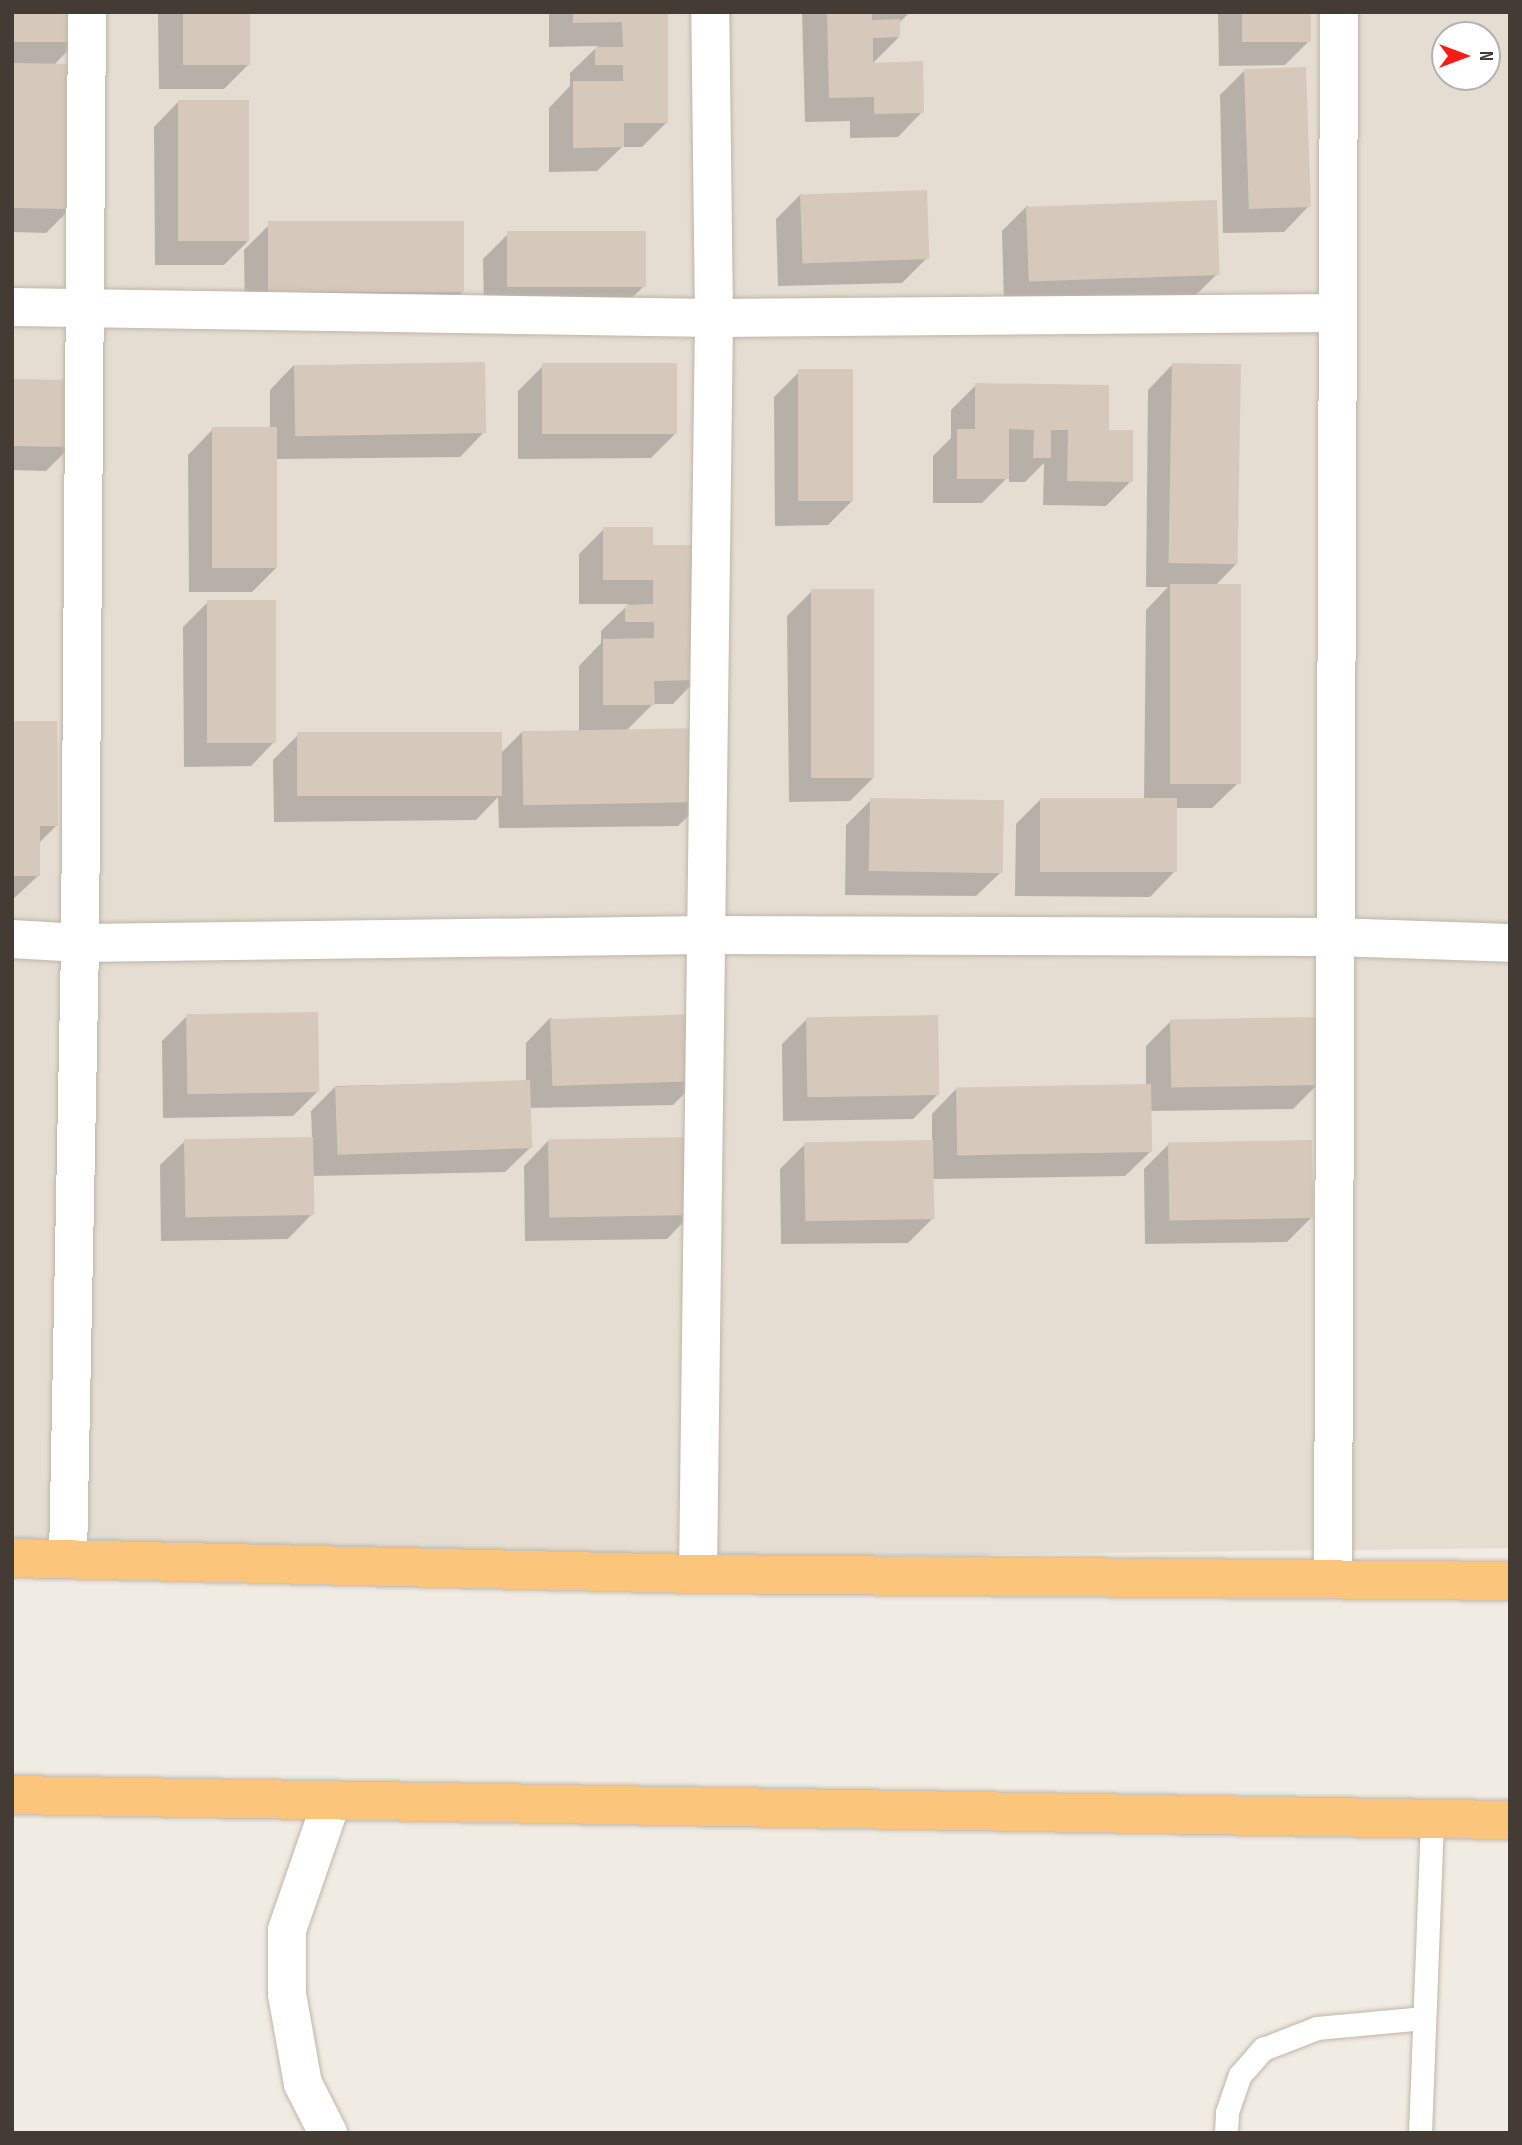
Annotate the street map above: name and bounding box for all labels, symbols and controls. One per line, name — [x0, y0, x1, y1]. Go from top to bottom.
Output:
north arrow — [1431, 21, 1501, 91]
text: N — [1474, 51, 1497, 61]

